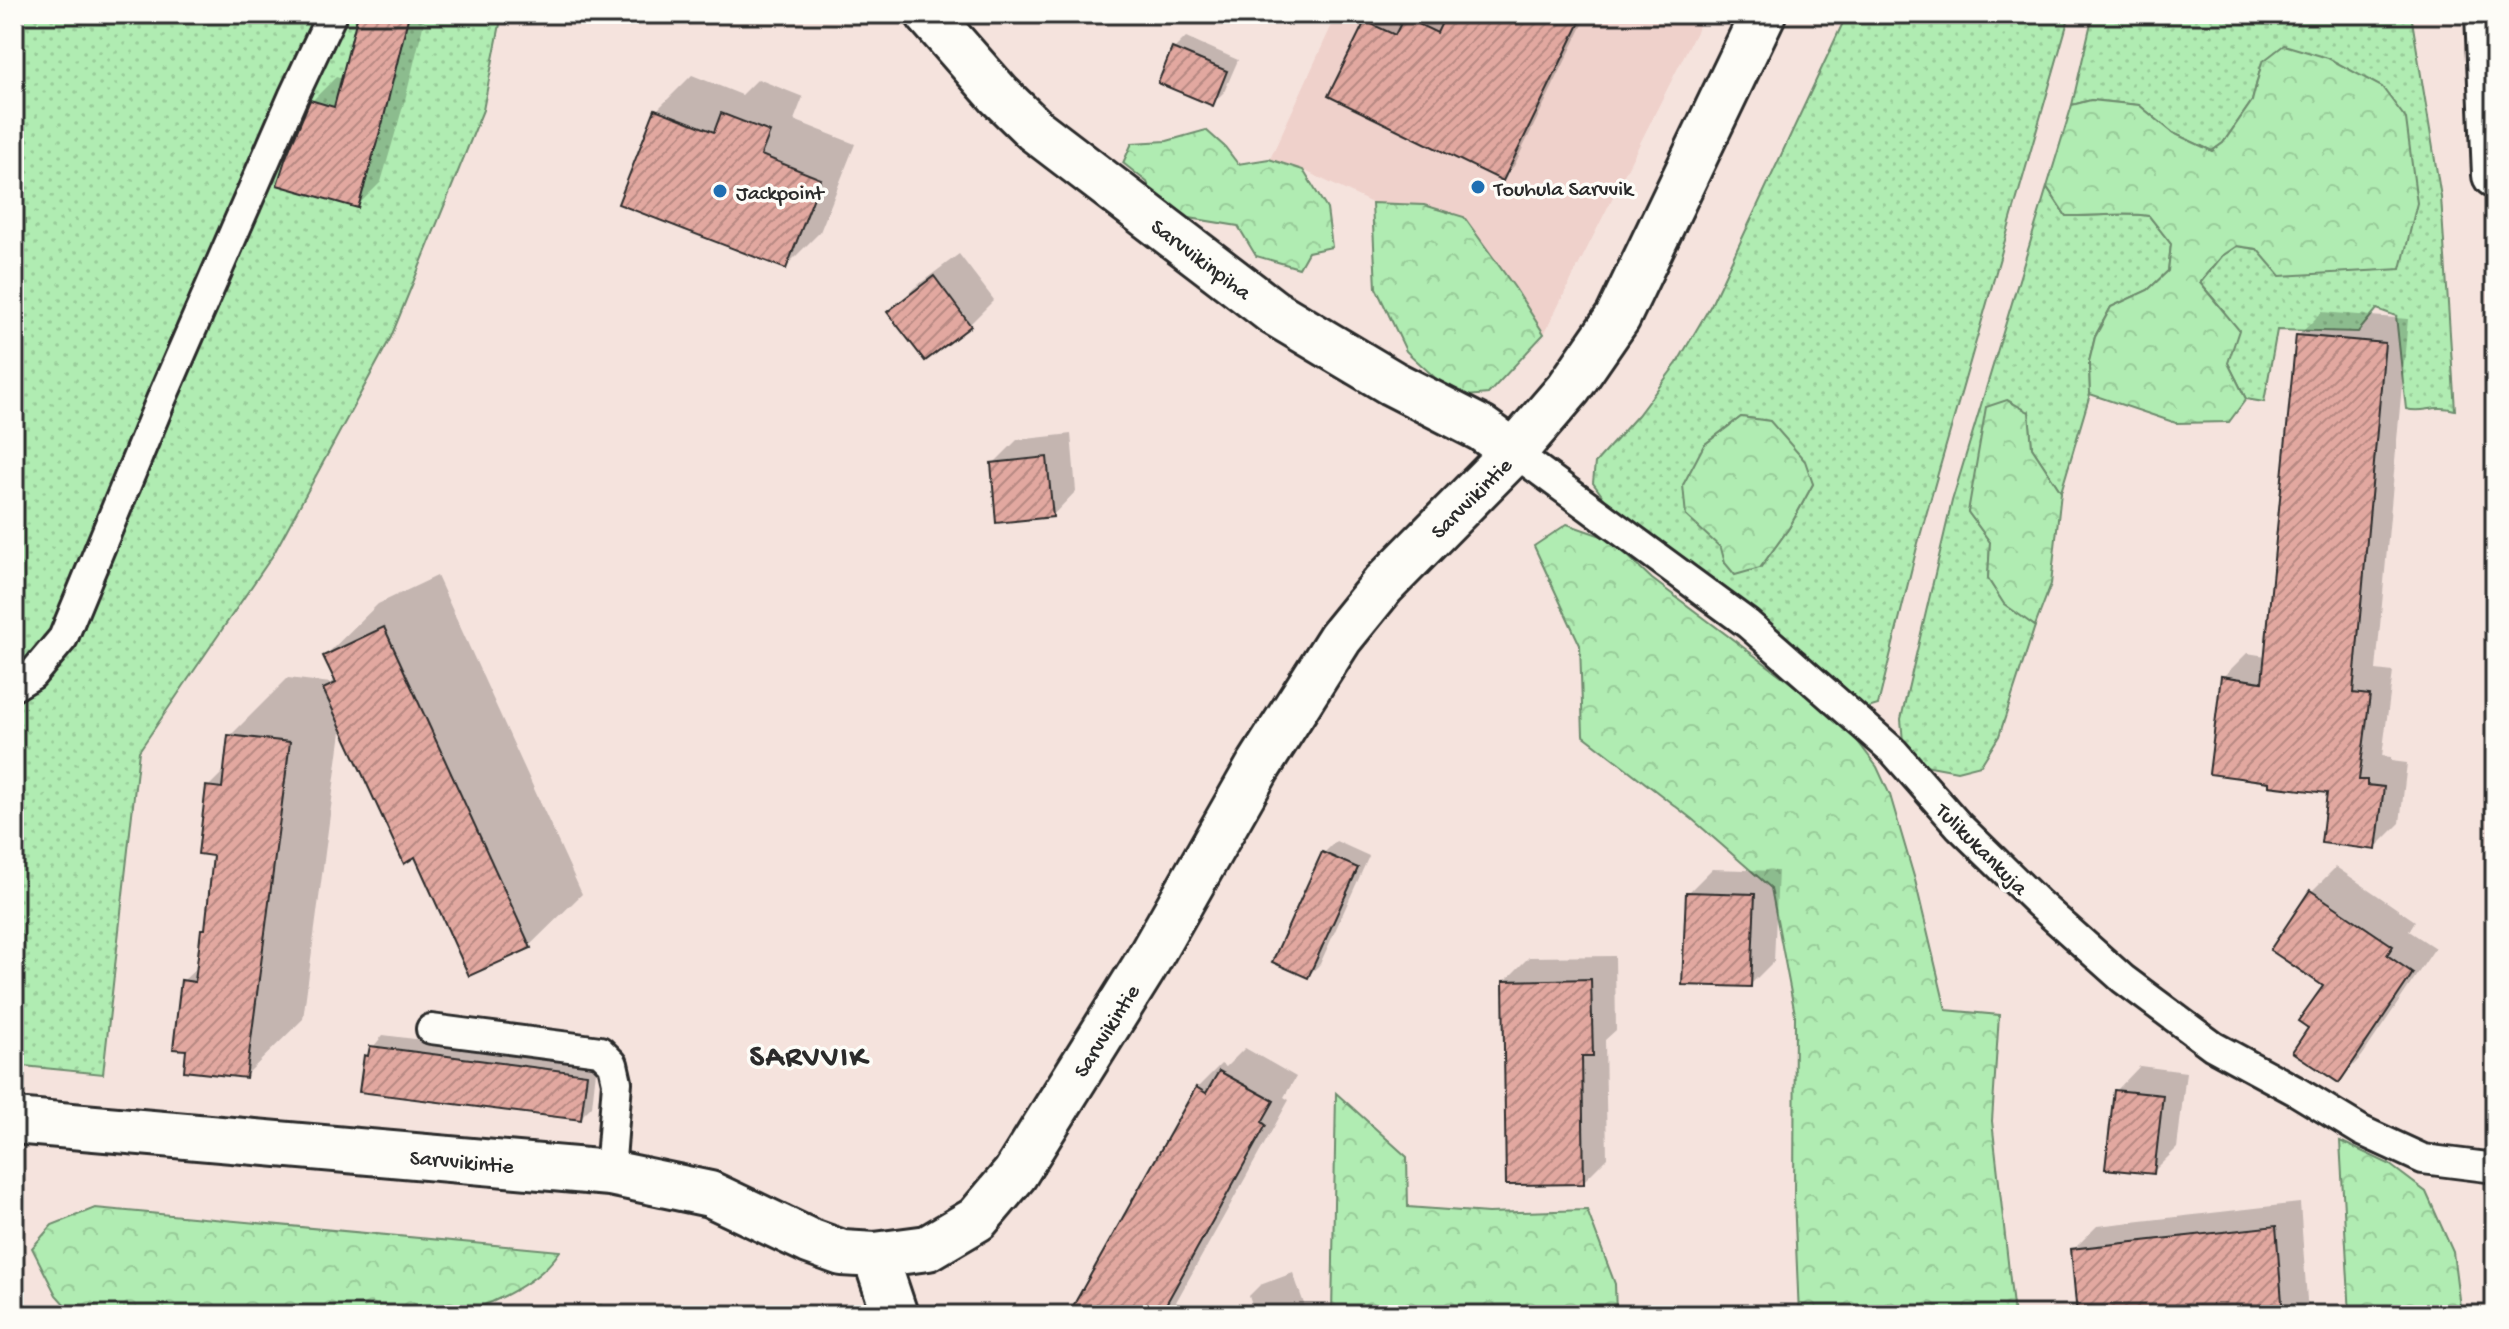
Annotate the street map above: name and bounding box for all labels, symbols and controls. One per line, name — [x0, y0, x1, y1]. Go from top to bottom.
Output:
marker: Touhula Sarvvik — [1469, 178, 1487, 196]
place label: Touhula Sarvvik — [1492, 178, 1635, 204]
marker: Jackpoint — [711, 182, 729, 200]
place label: Jackpoint — [736, 182, 826, 208]
street label: Sarvvikinpiha — [1144, 215, 1256, 308]
street label: Sarvvikintie — [1427, 453, 1519, 546]
street label: Tulikukankuja — [1927, 798, 2032, 903]
street label: Sarvvikintie — [1070, 980, 1147, 1083]
district label: SARVVIK — [750, 1042, 870, 1077]
street label: Sarvvikintie — [408, 1146, 515, 1182]

